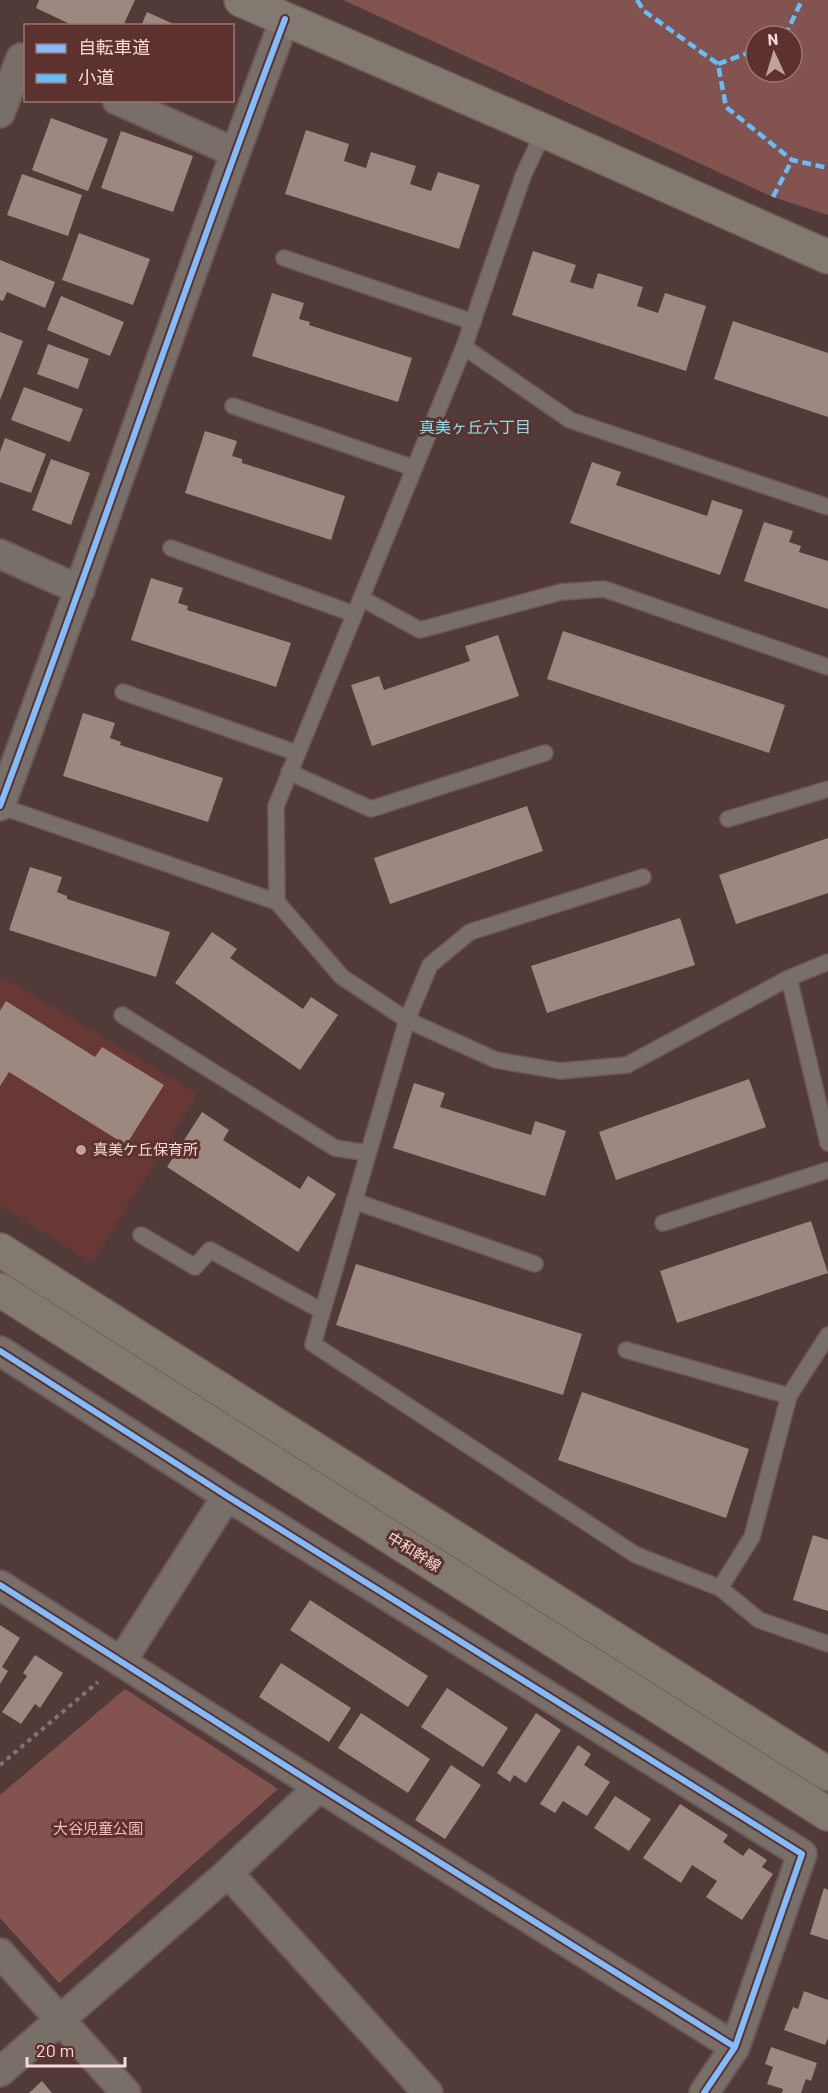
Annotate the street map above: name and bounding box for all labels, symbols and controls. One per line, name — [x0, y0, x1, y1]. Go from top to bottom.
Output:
legend — [24, 24, 234, 102]
north arrow — [744, 24, 804, 84]
text: N — [767, 29, 779, 48]
text: 自転車道 — [78, 36, 150, 58]
text: 小道 — [78, 66, 114, 88]
district label: 真美ヶ丘六丁目 — [419, 417, 531, 436]
place label: 真美ケ丘保育所 — [93, 1140, 198, 1158]
marker: 真美ケ丘保育所 — [74, 1143, 88, 1157]
street label: 中和幹線 — [384, 1528, 445, 1575]
park label: 大谷児童公園 — [53, 1819, 143, 1837]
scale bar — [27, 2030, 124, 2068]
text: 20 m — [36, 2039, 74, 2061]

